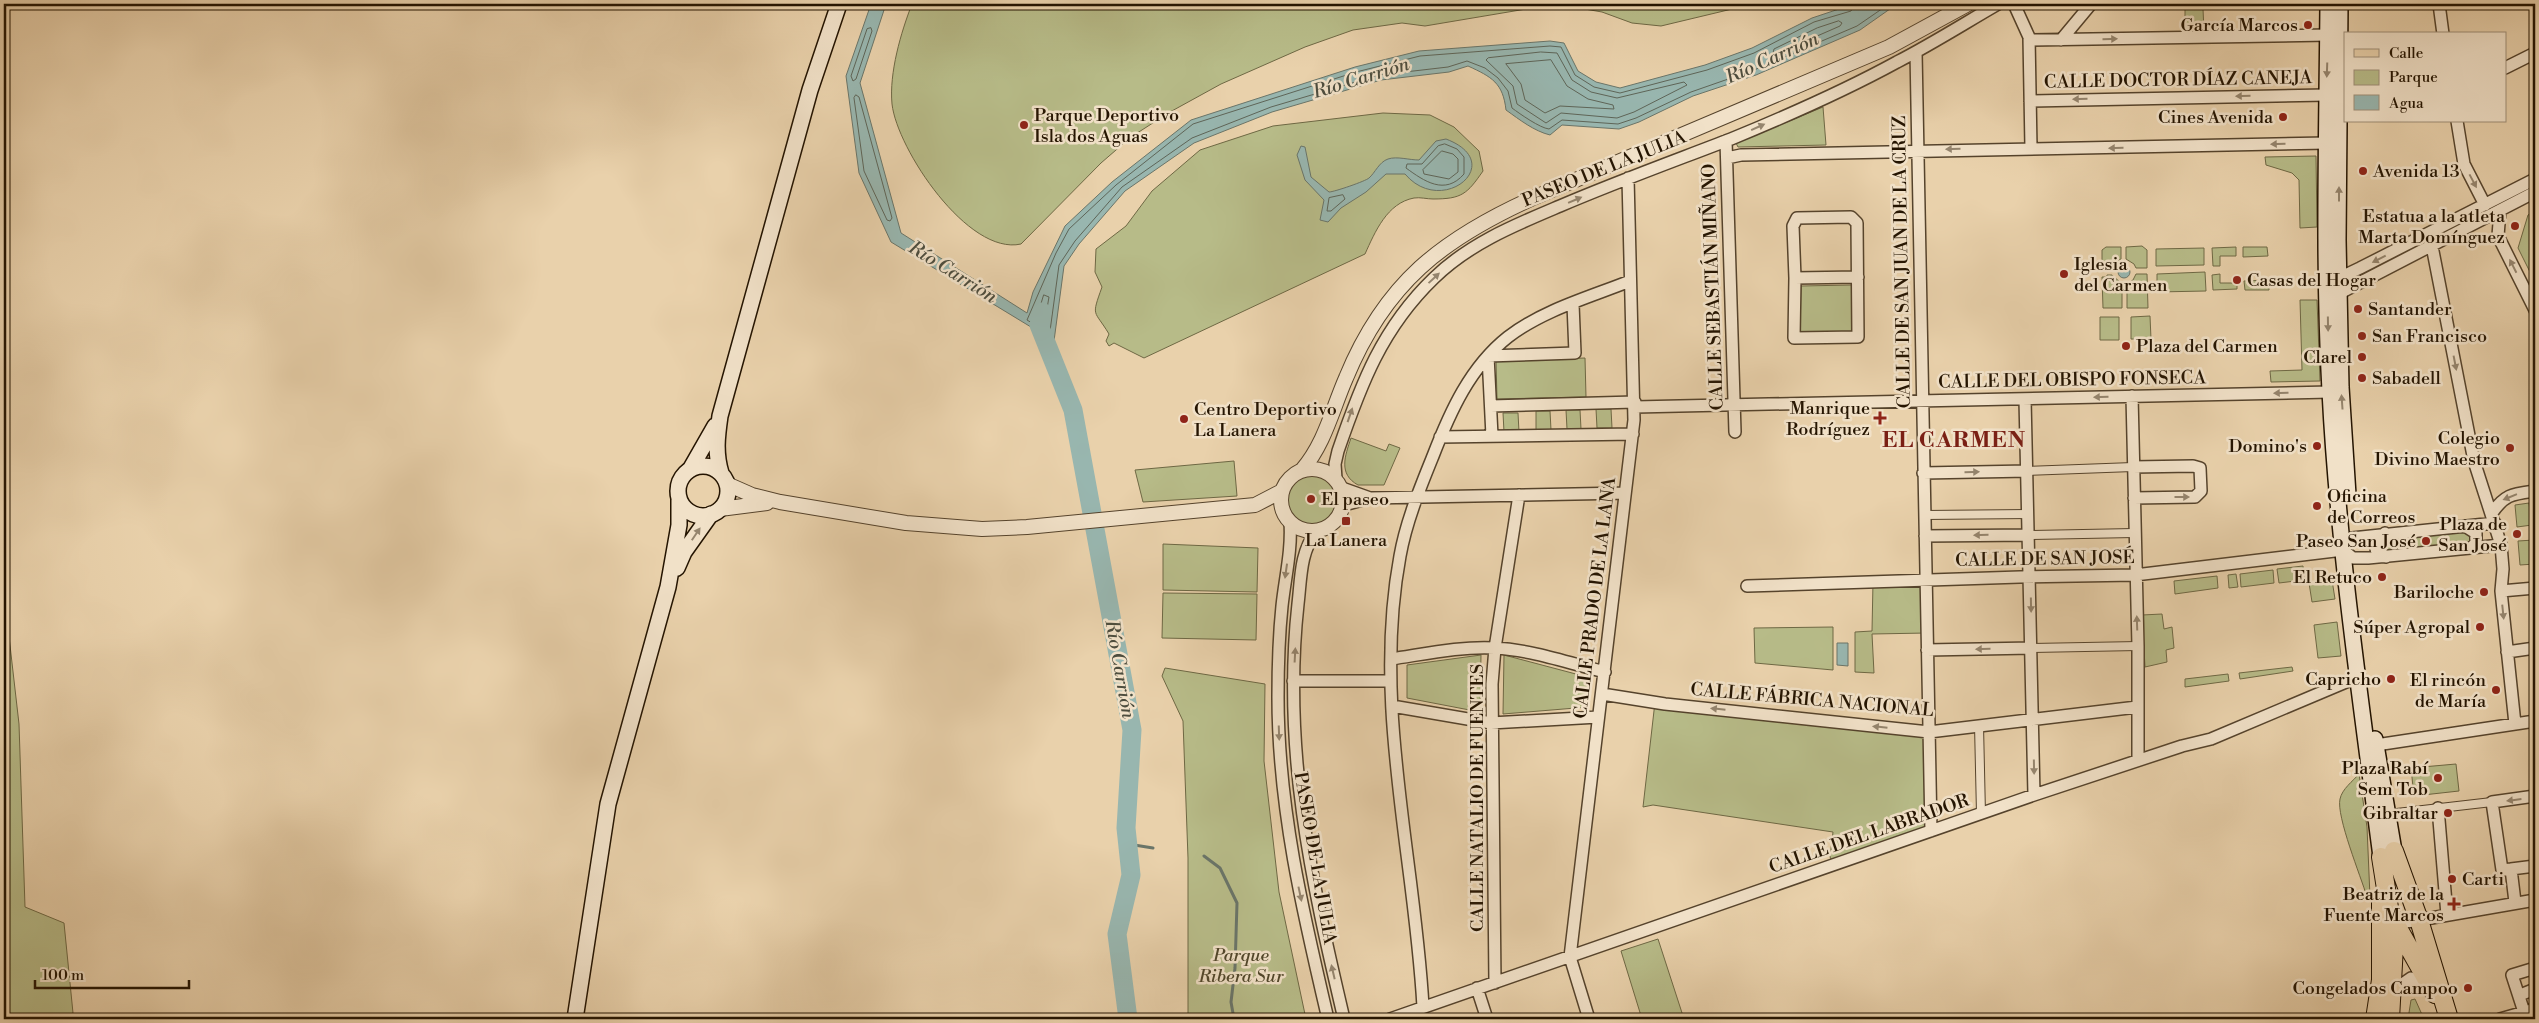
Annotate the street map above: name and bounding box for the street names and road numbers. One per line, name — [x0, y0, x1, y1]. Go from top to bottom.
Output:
street label: CALLE DOCTOR DÍAZ CANEJA — [2044, 66, 2313, 94]
street label: CALLE DE SAN JUAN DE LA CRUZ — [1888, 115, 1916, 409]
street label: PASEO DE LA JULIA — [1519, 125, 1690, 212]
street label: CALLE SEBASTIÁN MIÑANO — [1696, 163, 1729, 411]
street label: CALLE DEL OBISPO FONSECA — [1938, 366, 2207, 394]
street label: CALLE PRADO DE LA LANA — [1569, 475, 1621, 720]
street label: CALLE DE SAN JOSÉ — [1955, 546, 2135, 572]
street label: CALLE NATALIO DE FUENTES — [1466, 664, 1489, 932]
street label: CALLE FÁBRICA NACIONAL — [1689, 678, 1935, 722]
street label: PASEO DE LA JULIA — [1288, 770, 1342, 947]
street label: CALLE DEL LABRADOR — [1766, 789, 1972, 879]

